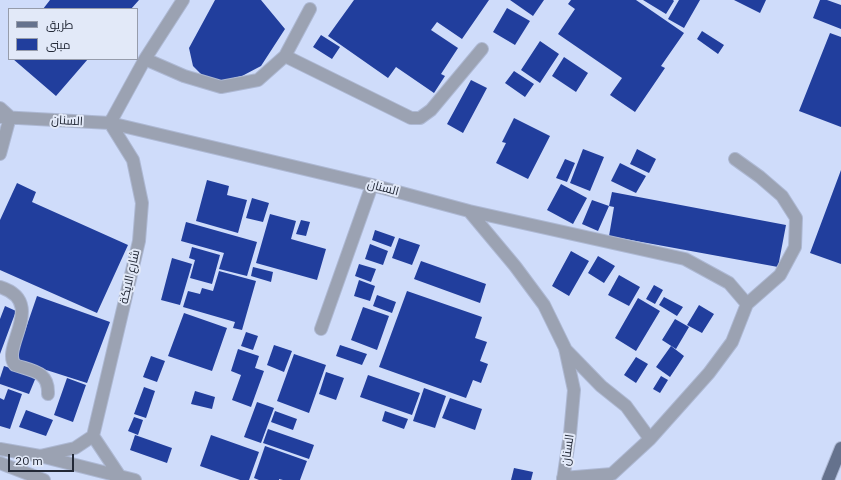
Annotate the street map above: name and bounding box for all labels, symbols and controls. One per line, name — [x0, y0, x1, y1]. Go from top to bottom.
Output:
legend — [8, 8, 138, 60]
text: طريق — [46, 17, 73, 32]
text: مبنى — [46, 37, 71, 52]
street label: السنان — [51, 113, 83, 129]
street label: السنان — [366, 177, 400, 199]
street label: شارع الايكة — [117, 249, 143, 305]
street label: السنان — [559, 433, 577, 467]
scale bar — [10, 446, 76, 472]
text: 20 m — [15, 453, 43, 468]

